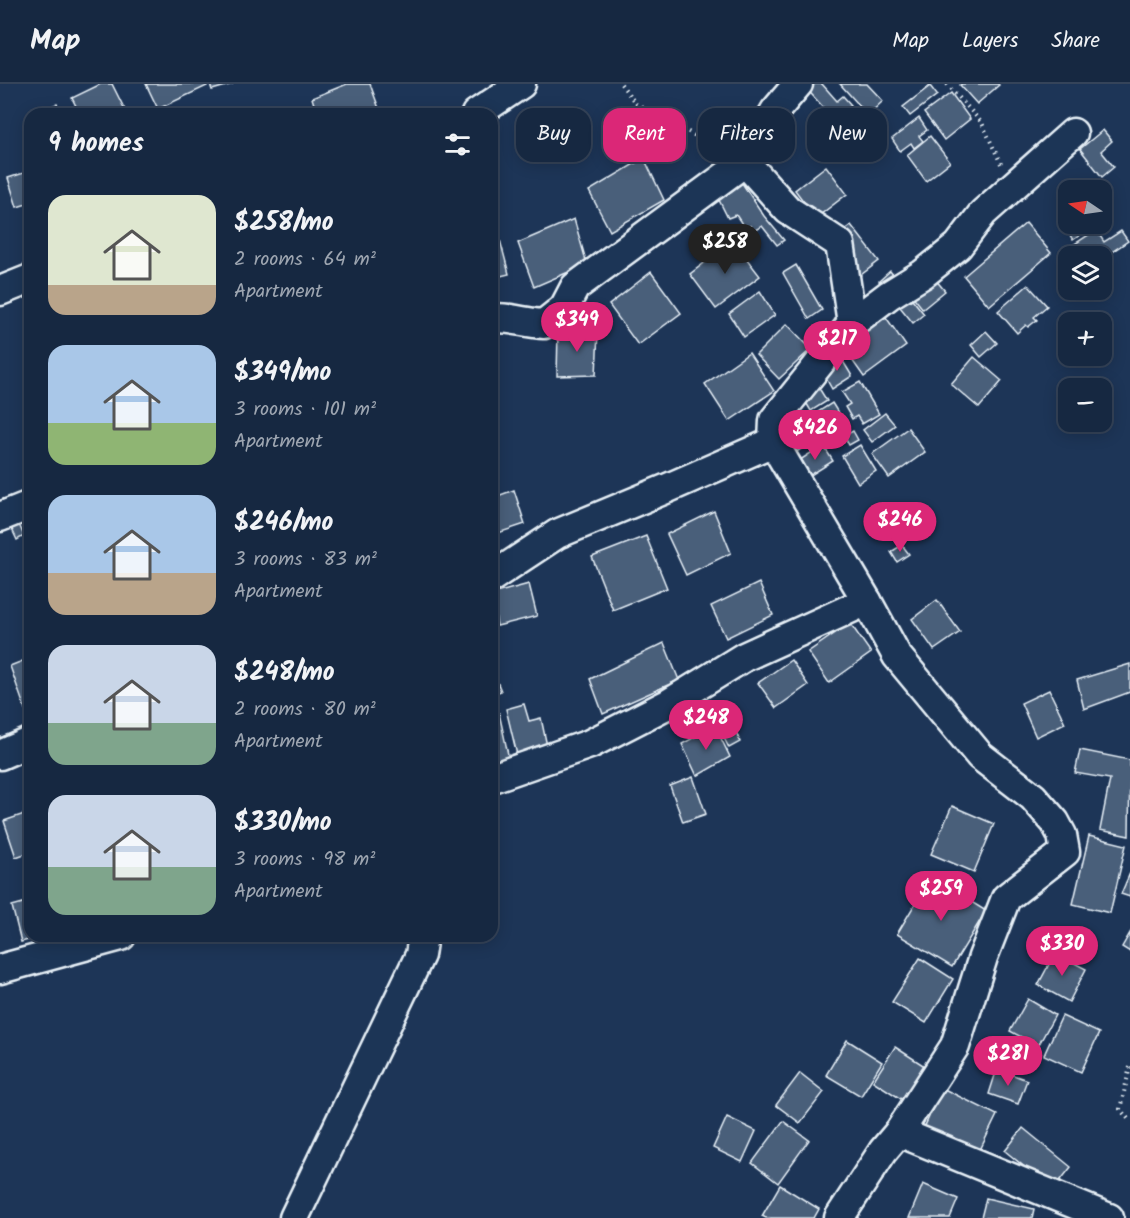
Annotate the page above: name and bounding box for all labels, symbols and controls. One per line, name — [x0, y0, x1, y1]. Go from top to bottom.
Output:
text: Map — [30, 19, 81, 64]
text: Map — [892, 25, 929, 58]
text: Layers — [962, 25, 1018, 58]
text: Share — [1051, 25, 1100, 58]
chip: Buy — [516, 108, 591, 162]
chip: Rent — [603, 108, 686, 162]
chip: Filters — [698, 108, 795, 162]
chip: New — [807, 108, 887, 162]
text: 9 homes — [48, 123, 144, 165]
icon: filters — [441, 128, 474, 161]
north arrow — [1058, 180, 1112, 234]
map controls — [1058, 180, 1112, 432]
text: $258/mo — [234, 202, 334, 244]
icon: home — [96, 219, 168, 291]
pin: $258 — [689, 224, 761, 275]
text: $258 — [702, 227, 748, 259]
text: 2 rooms · 64 m² — [234, 244, 376, 276]
button: layers — [1058, 246, 1112, 300]
text: Apartment — [234, 276, 323, 308]
pin: $349 — [541, 302, 613, 353]
text: $349 — [555, 305, 599, 337]
button: + — [1058, 312, 1112, 366]
pin: $217 — [801, 321, 873, 372]
text: $217 — [818, 324, 856, 356]
text: $349/mo — [234, 352, 331, 394]
icon: home — [96, 369, 168, 441]
button: − — [1058, 378, 1112, 432]
text: 3 rooms · 101 m² — [234, 394, 376, 426]
pin: $426 — [779, 410, 851, 461]
text: $426 — [792, 413, 838, 445]
text: Apartment — [234, 426, 323, 458]
text: $246/mo — [234, 502, 333, 544]
pin: $246 — [864, 502, 936, 553]
text: $246 — [877, 505, 923, 537]
icon: home — [96, 519, 168, 591]
text: 3 rooms · 83 m² — [234, 544, 377, 576]
text: Apartment — [234, 576, 323, 608]
text: $248/mo — [234, 652, 335, 694]
icon: home — [96, 669, 168, 741]
text: 2 rooms · 80 m² — [234, 694, 376, 726]
pin: $248 — [670, 700, 742, 751]
text: $248 — [683, 703, 729, 735]
text: Apartment — [234, 726, 323, 758]
text: $330/mo — [234, 802, 332, 844]
icon: home — [96, 819, 168, 891]
text: 3 rooms · 98 m² — [234, 844, 375, 876]
pin: $259 — [905, 871, 977, 922]
text: $259 — [919, 874, 963, 906]
text: Apartment — [234, 876, 323, 908]
pin: $330 — [1026, 926, 1098, 977]
text: $330 — [1040, 929, 1084, 961]
pin: $281 — [972, 1036, 1044, 1087]
text: $281 — [987, 1039, 1029, 1071]

